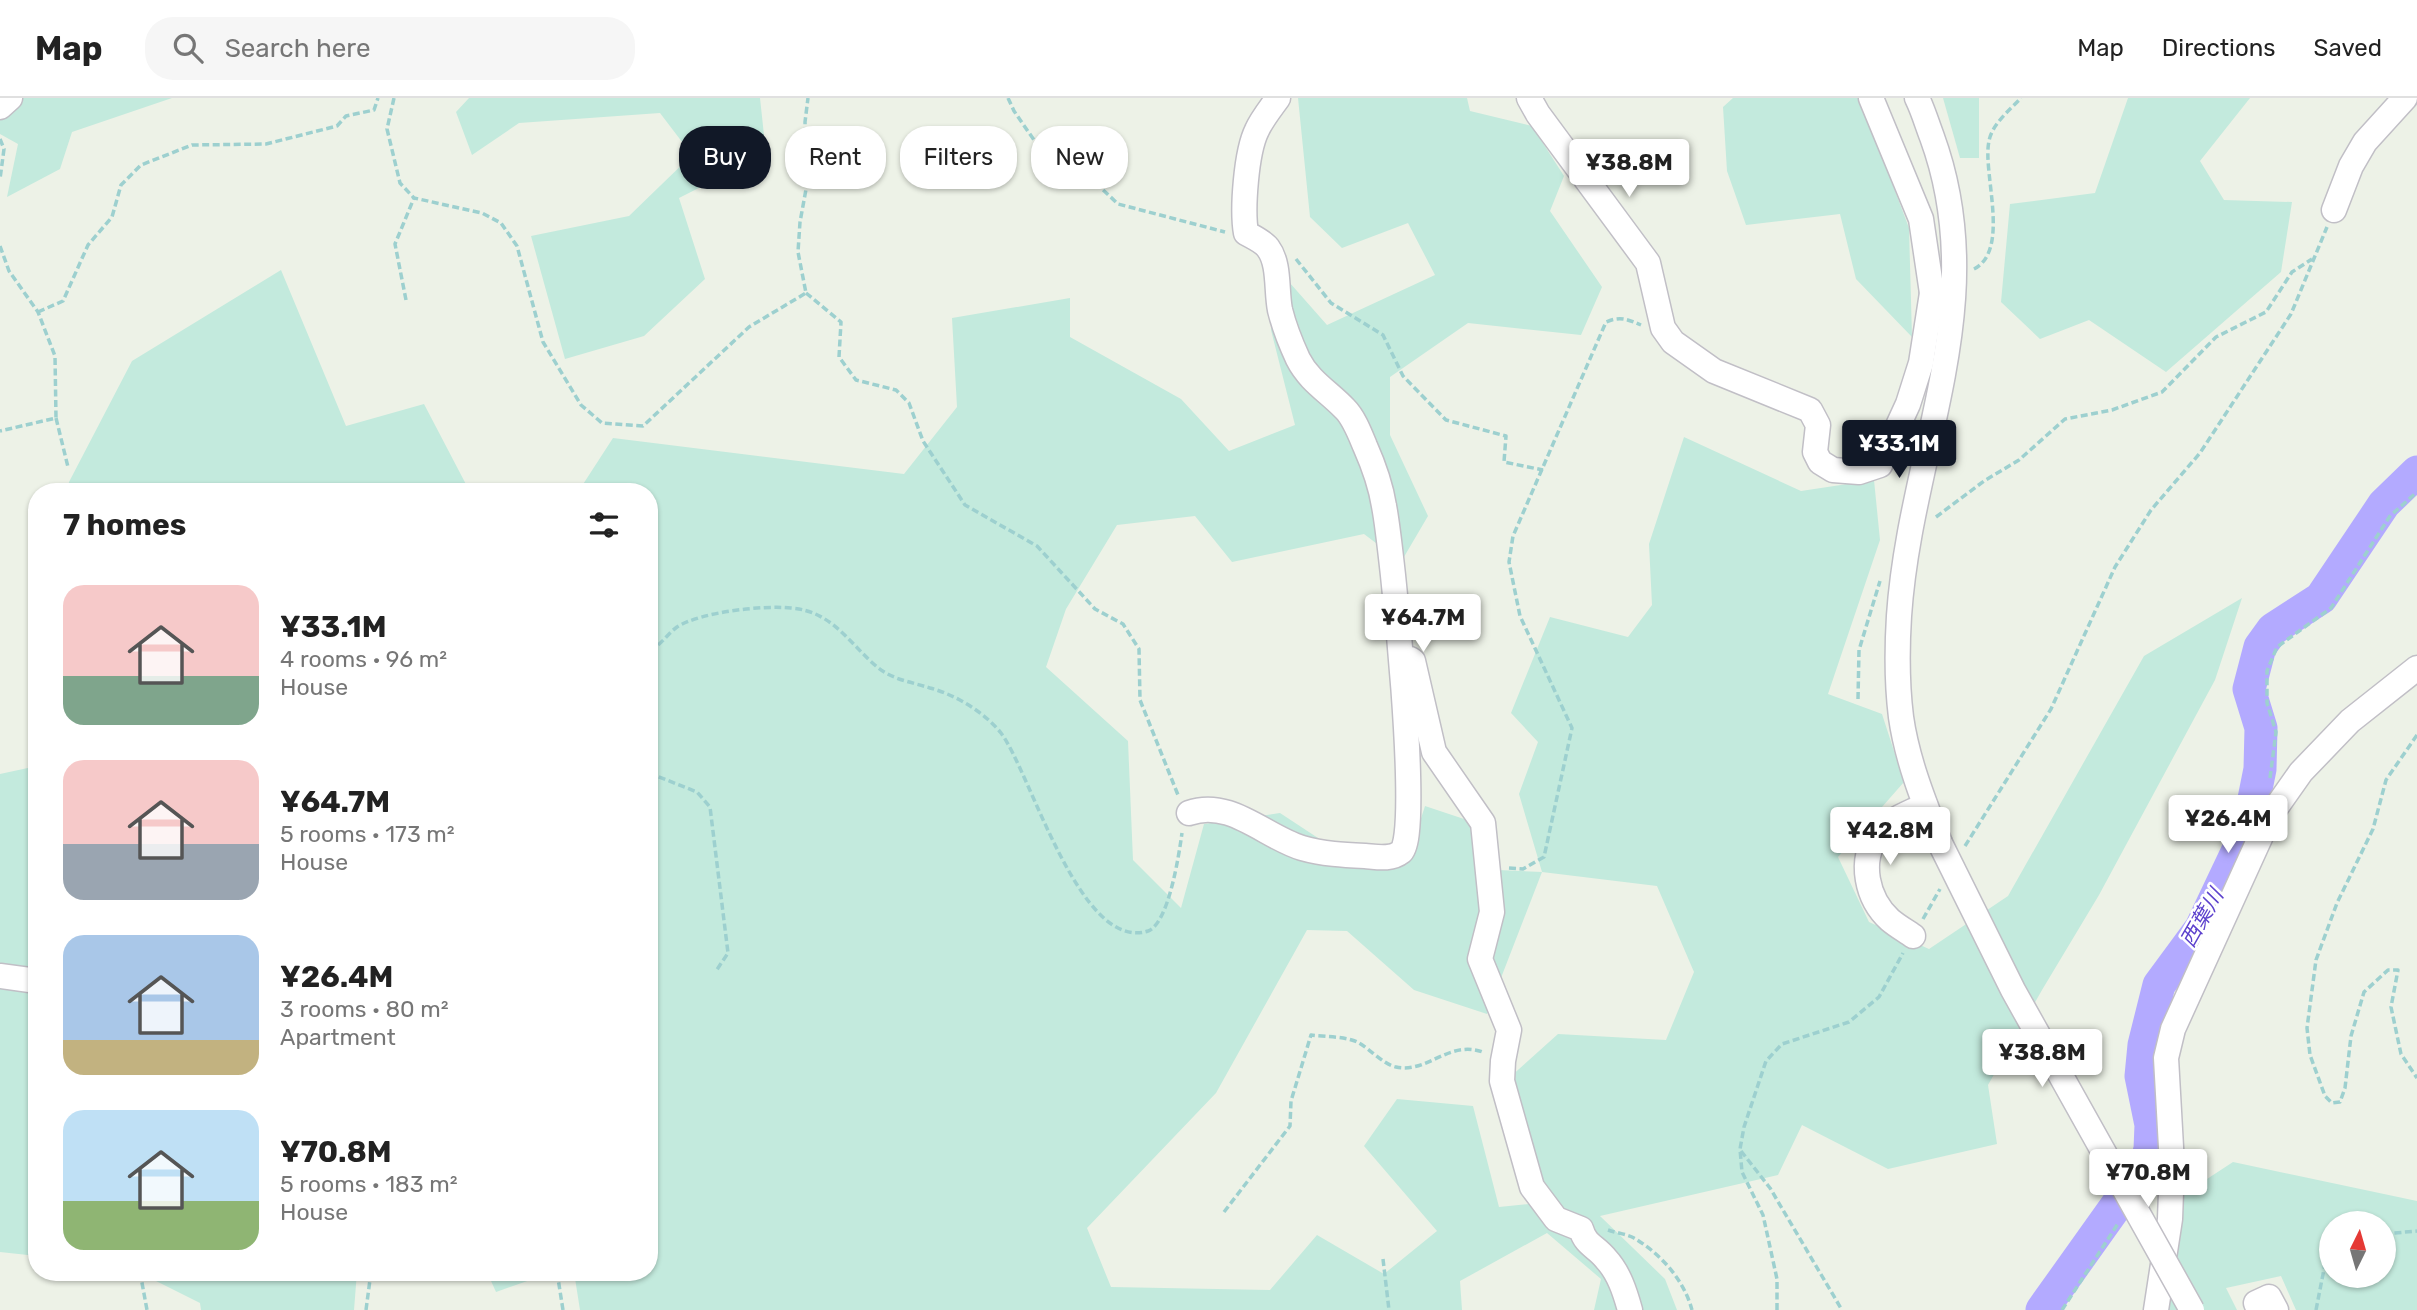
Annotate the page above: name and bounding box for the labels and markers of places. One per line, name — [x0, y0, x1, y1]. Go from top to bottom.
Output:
pin: ¥38.8M — [1572, 140, 1686, 199]
pin: ¥33.1M — [1842, 420, 1956, 480]
pin: ¥64.7M — [1366, 594, 1480, 654]
pin: ¥26.4M — [2171, 796, 2285, 855]
pin: ¥42.8M — [1833, 808, 1947, 867]
pin: ¥38.8M — [1985, 1030, 2099, 1089]
pin: ¥70.8M — [2091, 1150, 2205, 1209]

